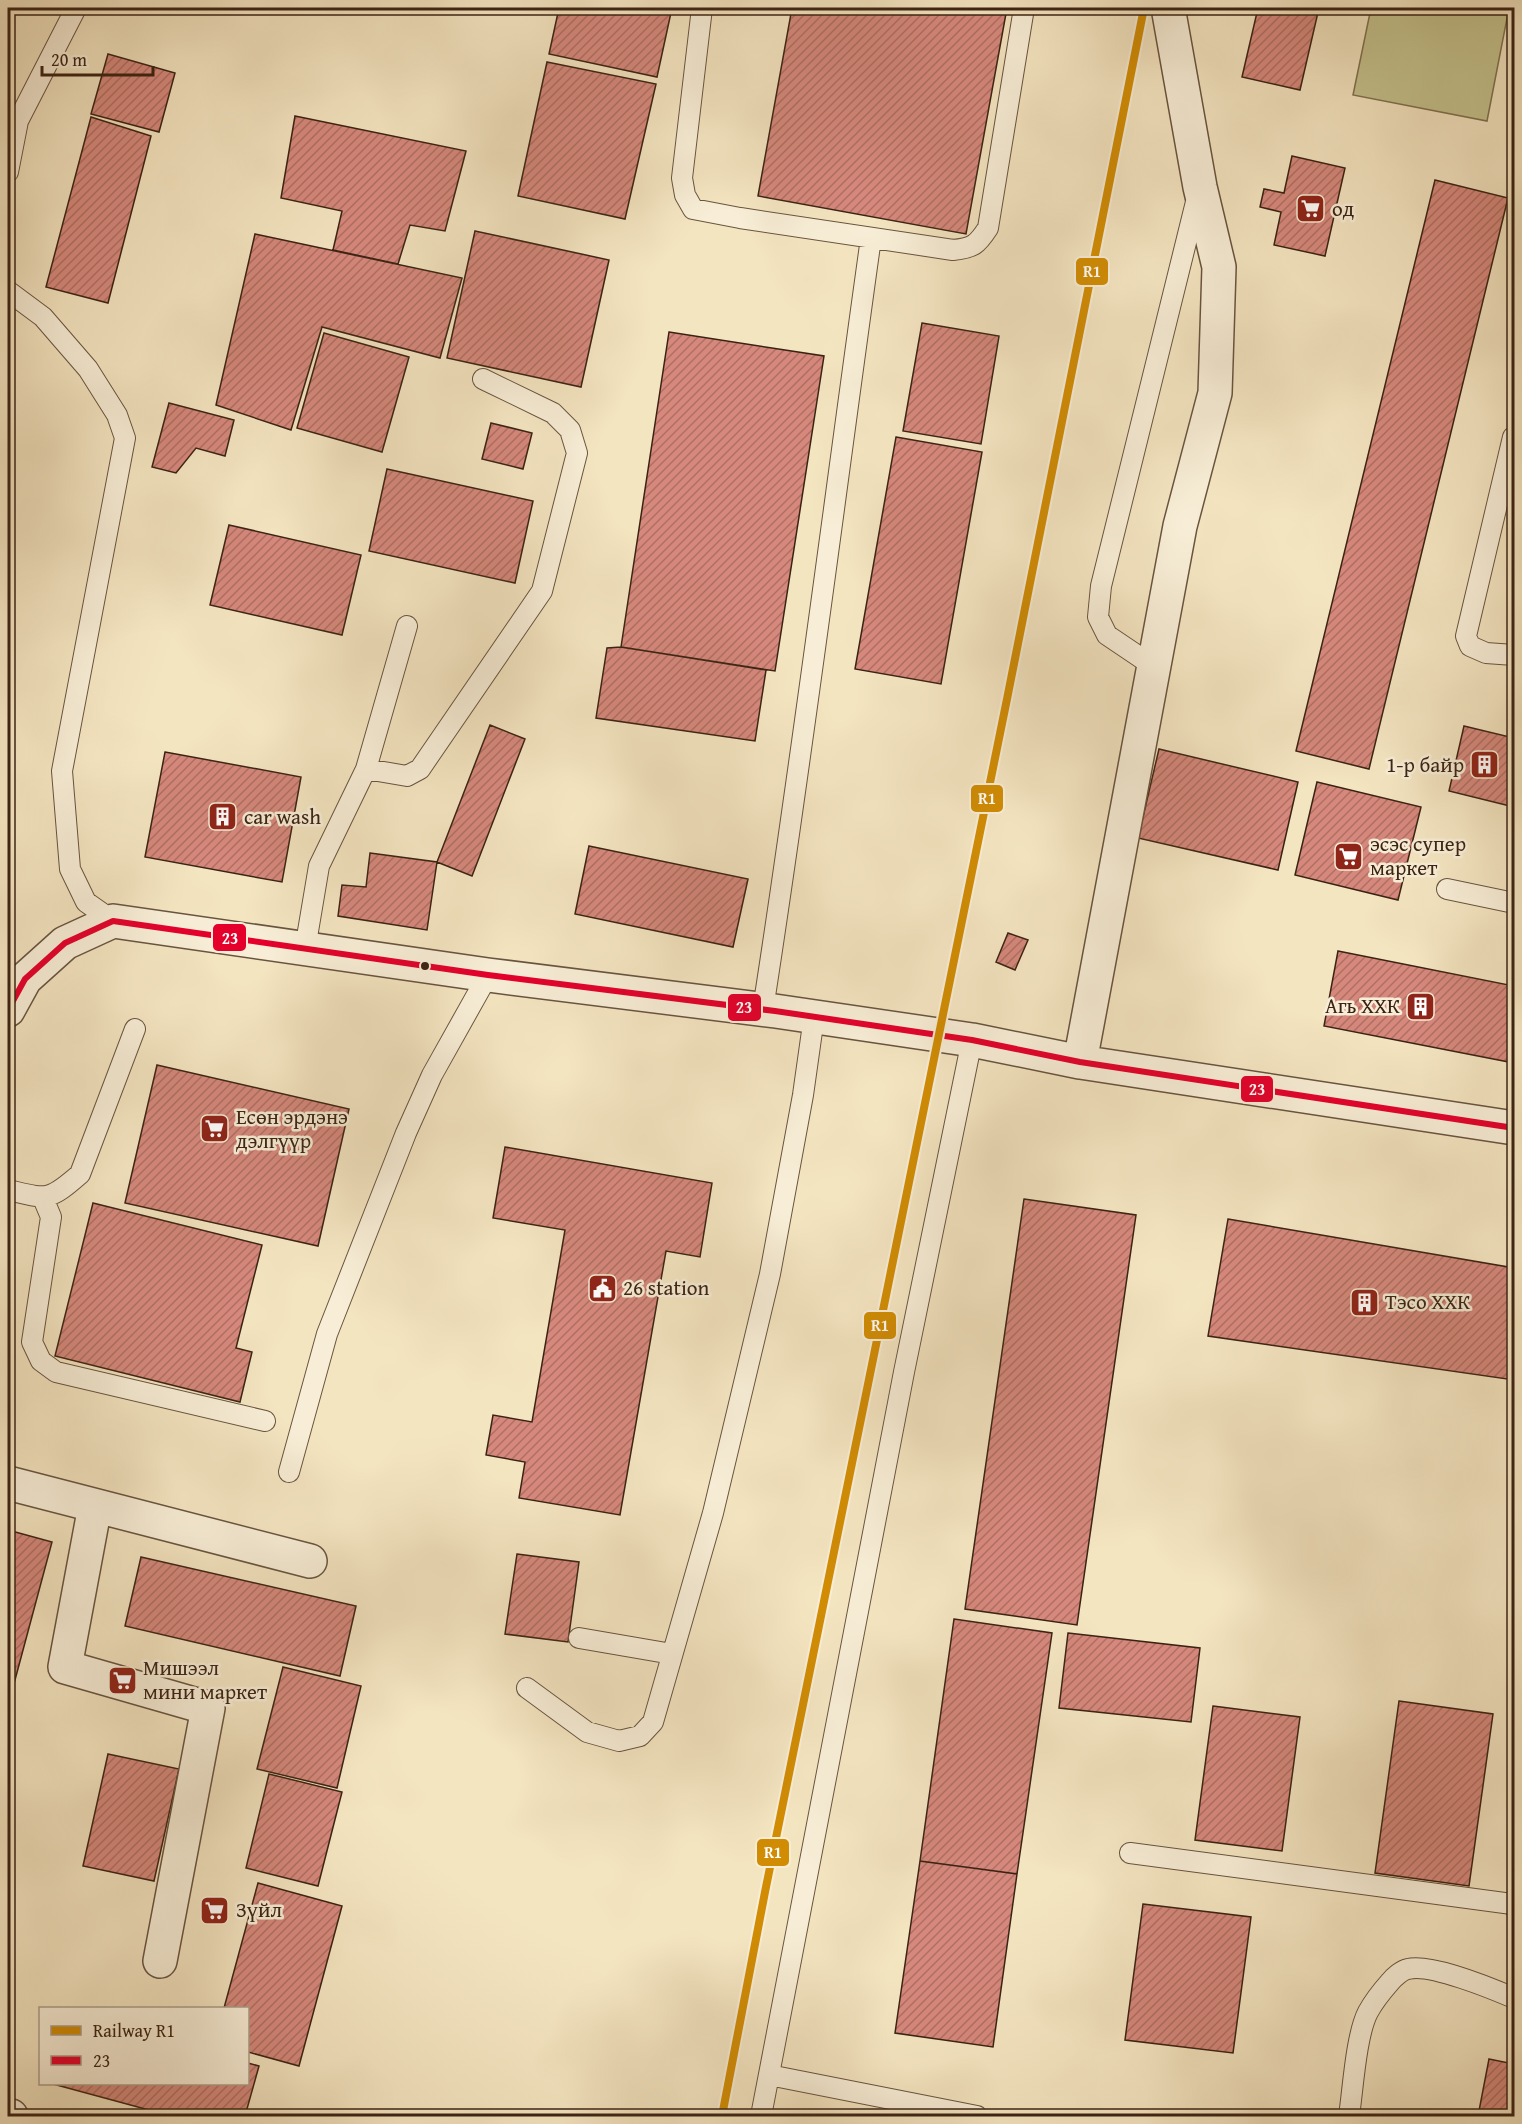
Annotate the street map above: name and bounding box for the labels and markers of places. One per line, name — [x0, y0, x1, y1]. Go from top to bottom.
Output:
supermarket icon: од — [1295, 193, 1327, 225]
place label: од — [1332, 193, 1355, 224]
place label: 1-р байр — [1386, 749, 1464, 780]
building icon: 1-р байр — [1469, 749, 1501, 781]
building icon: car wash — [207, 801, 239, 833]
place label: car wash — [244, 801, 321, 832]
place label: эсэс супер маркет — [1370, 828, 1466, 883]
supermarket icon: эсэс супер маркет — [1333, 840, 1365, 872]
unlabelled marker — [419, 960, 431, 972]
place label: Агь ХХК — [1325, 990, 1400, 1021]
building icon: Агь ХХК — [1405, 990, 1437, 1022]
place label: Есөн эрдэнэ дэлгүүр — [236, 1101, 348, 1156]
supermarket icon: Есөн эрдэнэ дэлгүүр — [199, 1113, 231, 1145]
public building icon: 26 station — [586, 1272, 618, 1304]
place label: 26 station — [623, 1272, 710, 1303]
building icon: Тэсо ХХК — [1348, 1286, 1380, 1318]
place label: Тэсо ХХК — [1385, 1286, 1470, 1317]
place label: Мишээл мини маркет — [143, 1652, 267, 1707]
supermarket icon: Мишээл мини маркет — [106, 1664, 138, 1696]
supermarket icon: Зүйл — [199, 1894, 231, 1926]
place label: Зүйл — [236, 1894, 282, 1925]

